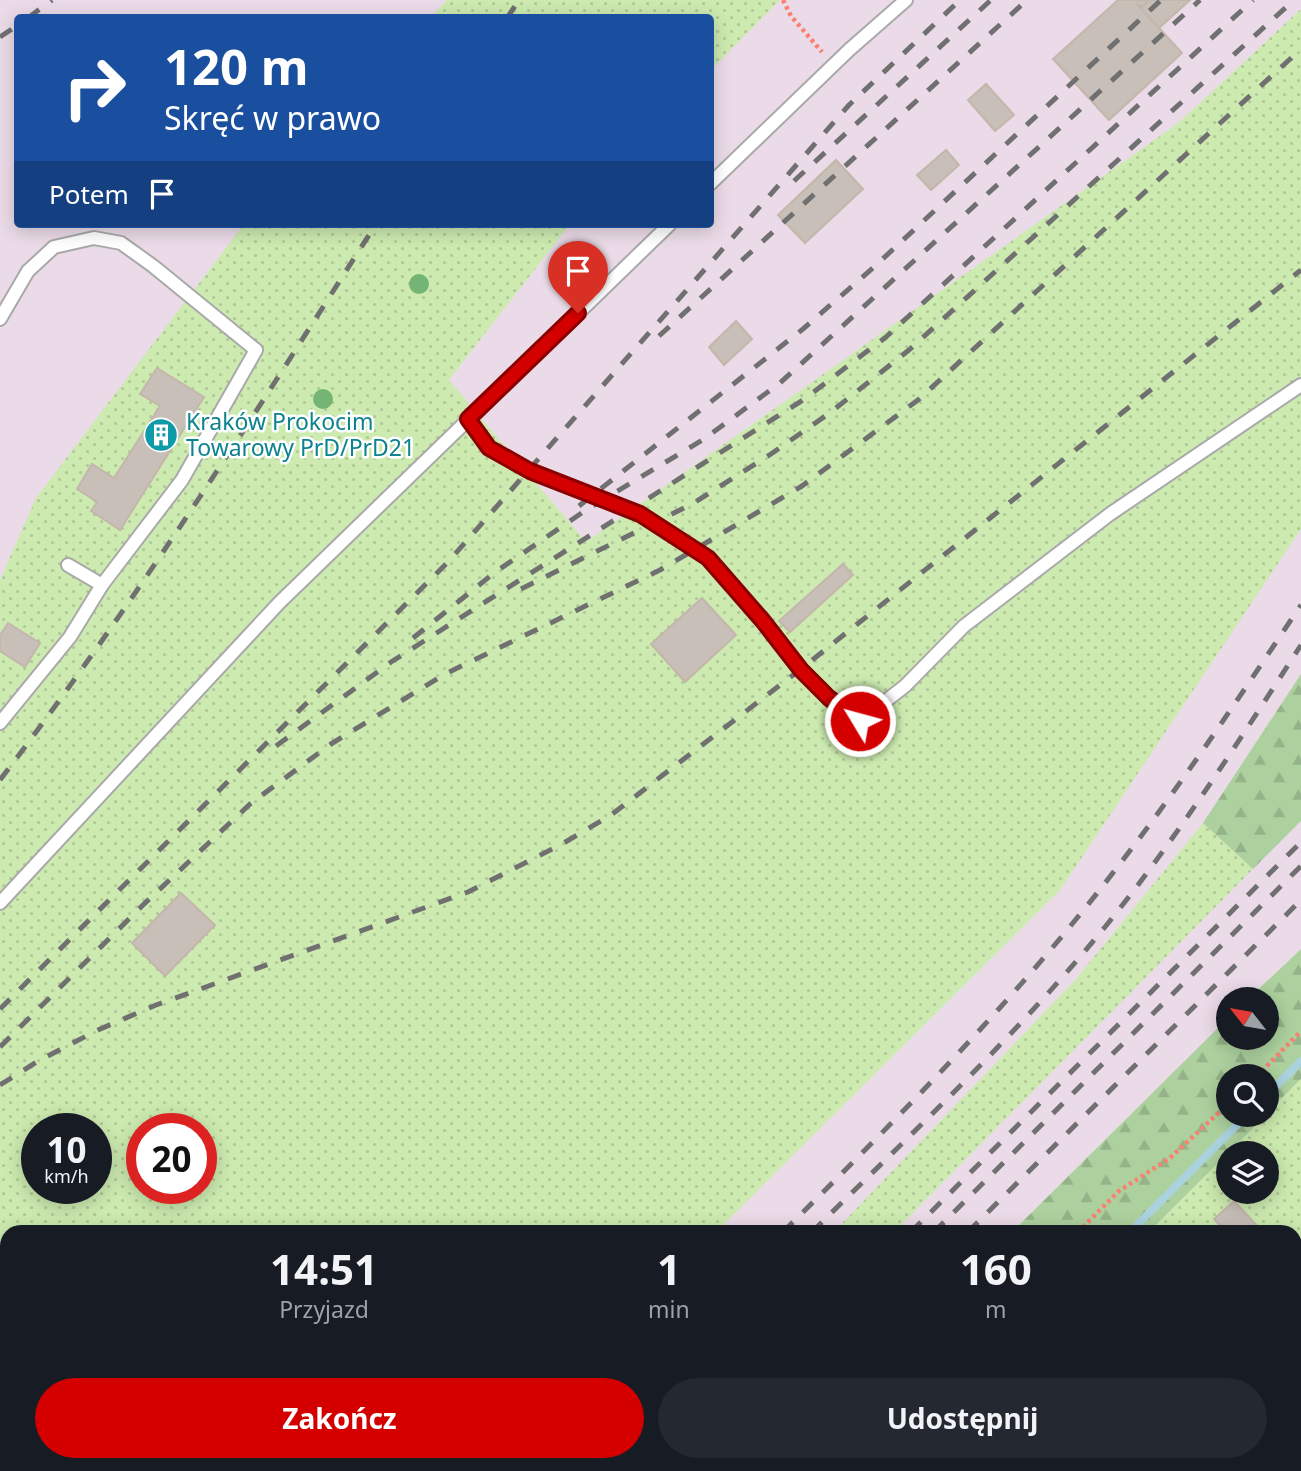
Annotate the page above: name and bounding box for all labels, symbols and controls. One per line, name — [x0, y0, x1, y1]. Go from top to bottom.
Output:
text: 120 m — [164, 33, 309, 99]
icon: right — [49, 42, 140, 133]
text: Skręć w prawo — [164, 96, 381, 139]
icon: arrive — [143, 175, 181, 213]
text: Potem — [49, 176, 129, 212]
pin — [548, 241, 608, 313]
icon: arrive — [559, 252, 597, 290]
place label: Kraków Prokocim Towarowy PrD/PrD21 — [186, 405, 415, 463]
building icon: Kraków Prokocim Towarowy PrD/PrD21 — [142, 416, 180, 454]
position arrow — [823, 684, 897, 758]
north arrow — [1216, 987, 1279, 1050]
map controls — [1216, 987, 1279, 1204]
button: search — [1216, 1064, 1279, 1127]
speed limit sign: 20 — [126, 1113, 217, 1204]
text: 10 — [46, 1126, 87, 1173]
button: layers — [1216, 1141, 1279, 1204]
text: km/h — [44, 1164, 89, 1188]
text: 14:51 — [270, 1240, 378, 1297]
text: 1 — [657, 1240, 681, 1297]
text: 160 — [960, 1240, 1032, 1297]
text: Przyjazd — [279, 1293, 369, 1325]
text: min — [648, 1293, 690, 1325]
text: m — [985, 1293, 1007, 1325]
button: Zakończ — [35, 1378, 644, 1458]
button: Udostępnij — [658, 1378, 1267, 1458]

